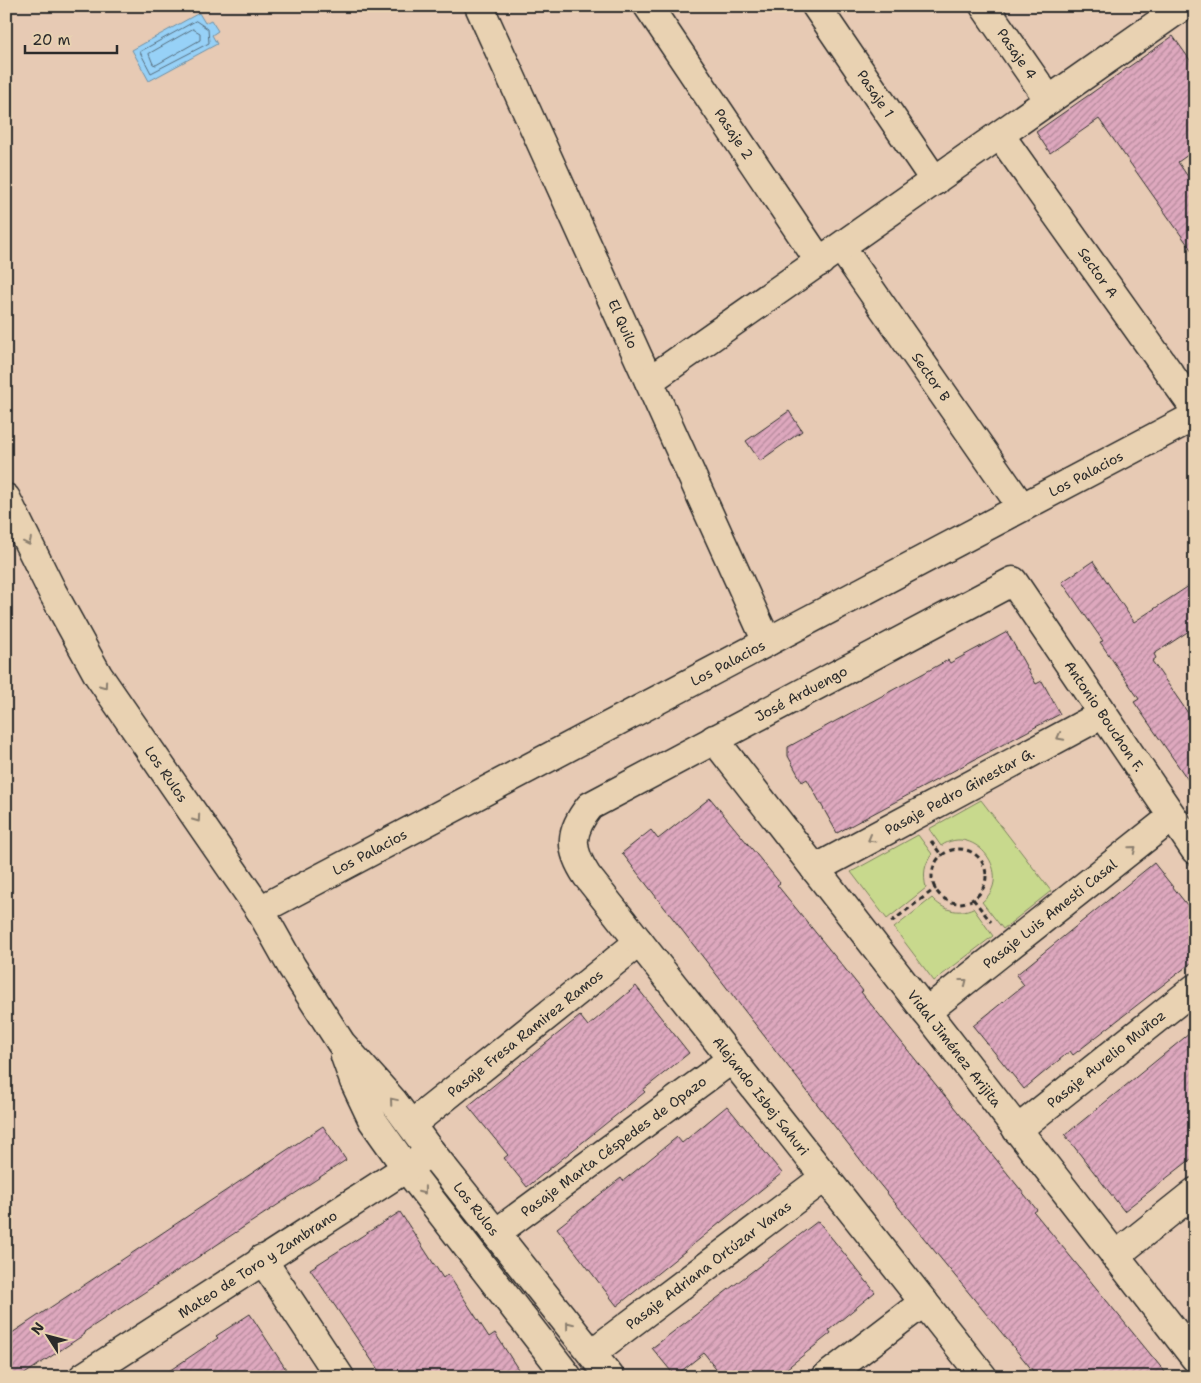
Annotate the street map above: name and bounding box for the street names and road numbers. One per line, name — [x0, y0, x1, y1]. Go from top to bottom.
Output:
street label: Pasaje 4 — [993, 25, 1041, 83]
street label: Pasaje 1 — [853, 66, 898, 121]
street label: Pasaje 2 — [710, 105, 757, 163]
street label: Sector A — [1074, 244, 1122, 301]
street label: El Quilo — [604, 296, 642, 351]
street label: Sector B — [908, 349, 954, 405]
street label: Los Palacios — [1045, 447, 1126, 501]
street label: Los Palacios — [687, 636, 768, 690]
street label: Antonio Bouchon F. — [1061, 657, 1148, 775]
street label: José Arduengo — [752, 662, 850, 726]
street label: Los Rulos — [141, 743, 192, 806]
street label: Pasaje Pedro Ginestar G. — [881, 744, 1038, 839]
street label: Los Palacios — [329, 825, 410, 879]
street label: Pasaje Luis Amesti Casal — [979, 855, 1121, 973]
street label: Pasaje Fresa Ramirez Ramos — [444, 965, 607, 1101]
street label: Vidal Jiménez Arijita — [903, 986, 1006, 1111]
street label: Pasaje Aurelio Muñoz — [1043, 1006, 1169, 1112]
street label: Alejando Isbej Sahuri — [709, 1033, 813, 1159]
street label: Pasaje Marta Céspedes de Opazo — [517, 1072, 710, 1221]
street label: Los Rulos — [449, 1178, 503, 1240]
street label: Pasaje Adriana Ortúzar Varas — [622, 1197, 795, 1333]
street label: Mateo de Toro y Zambrano — [175, 1206, 341, 1322]

